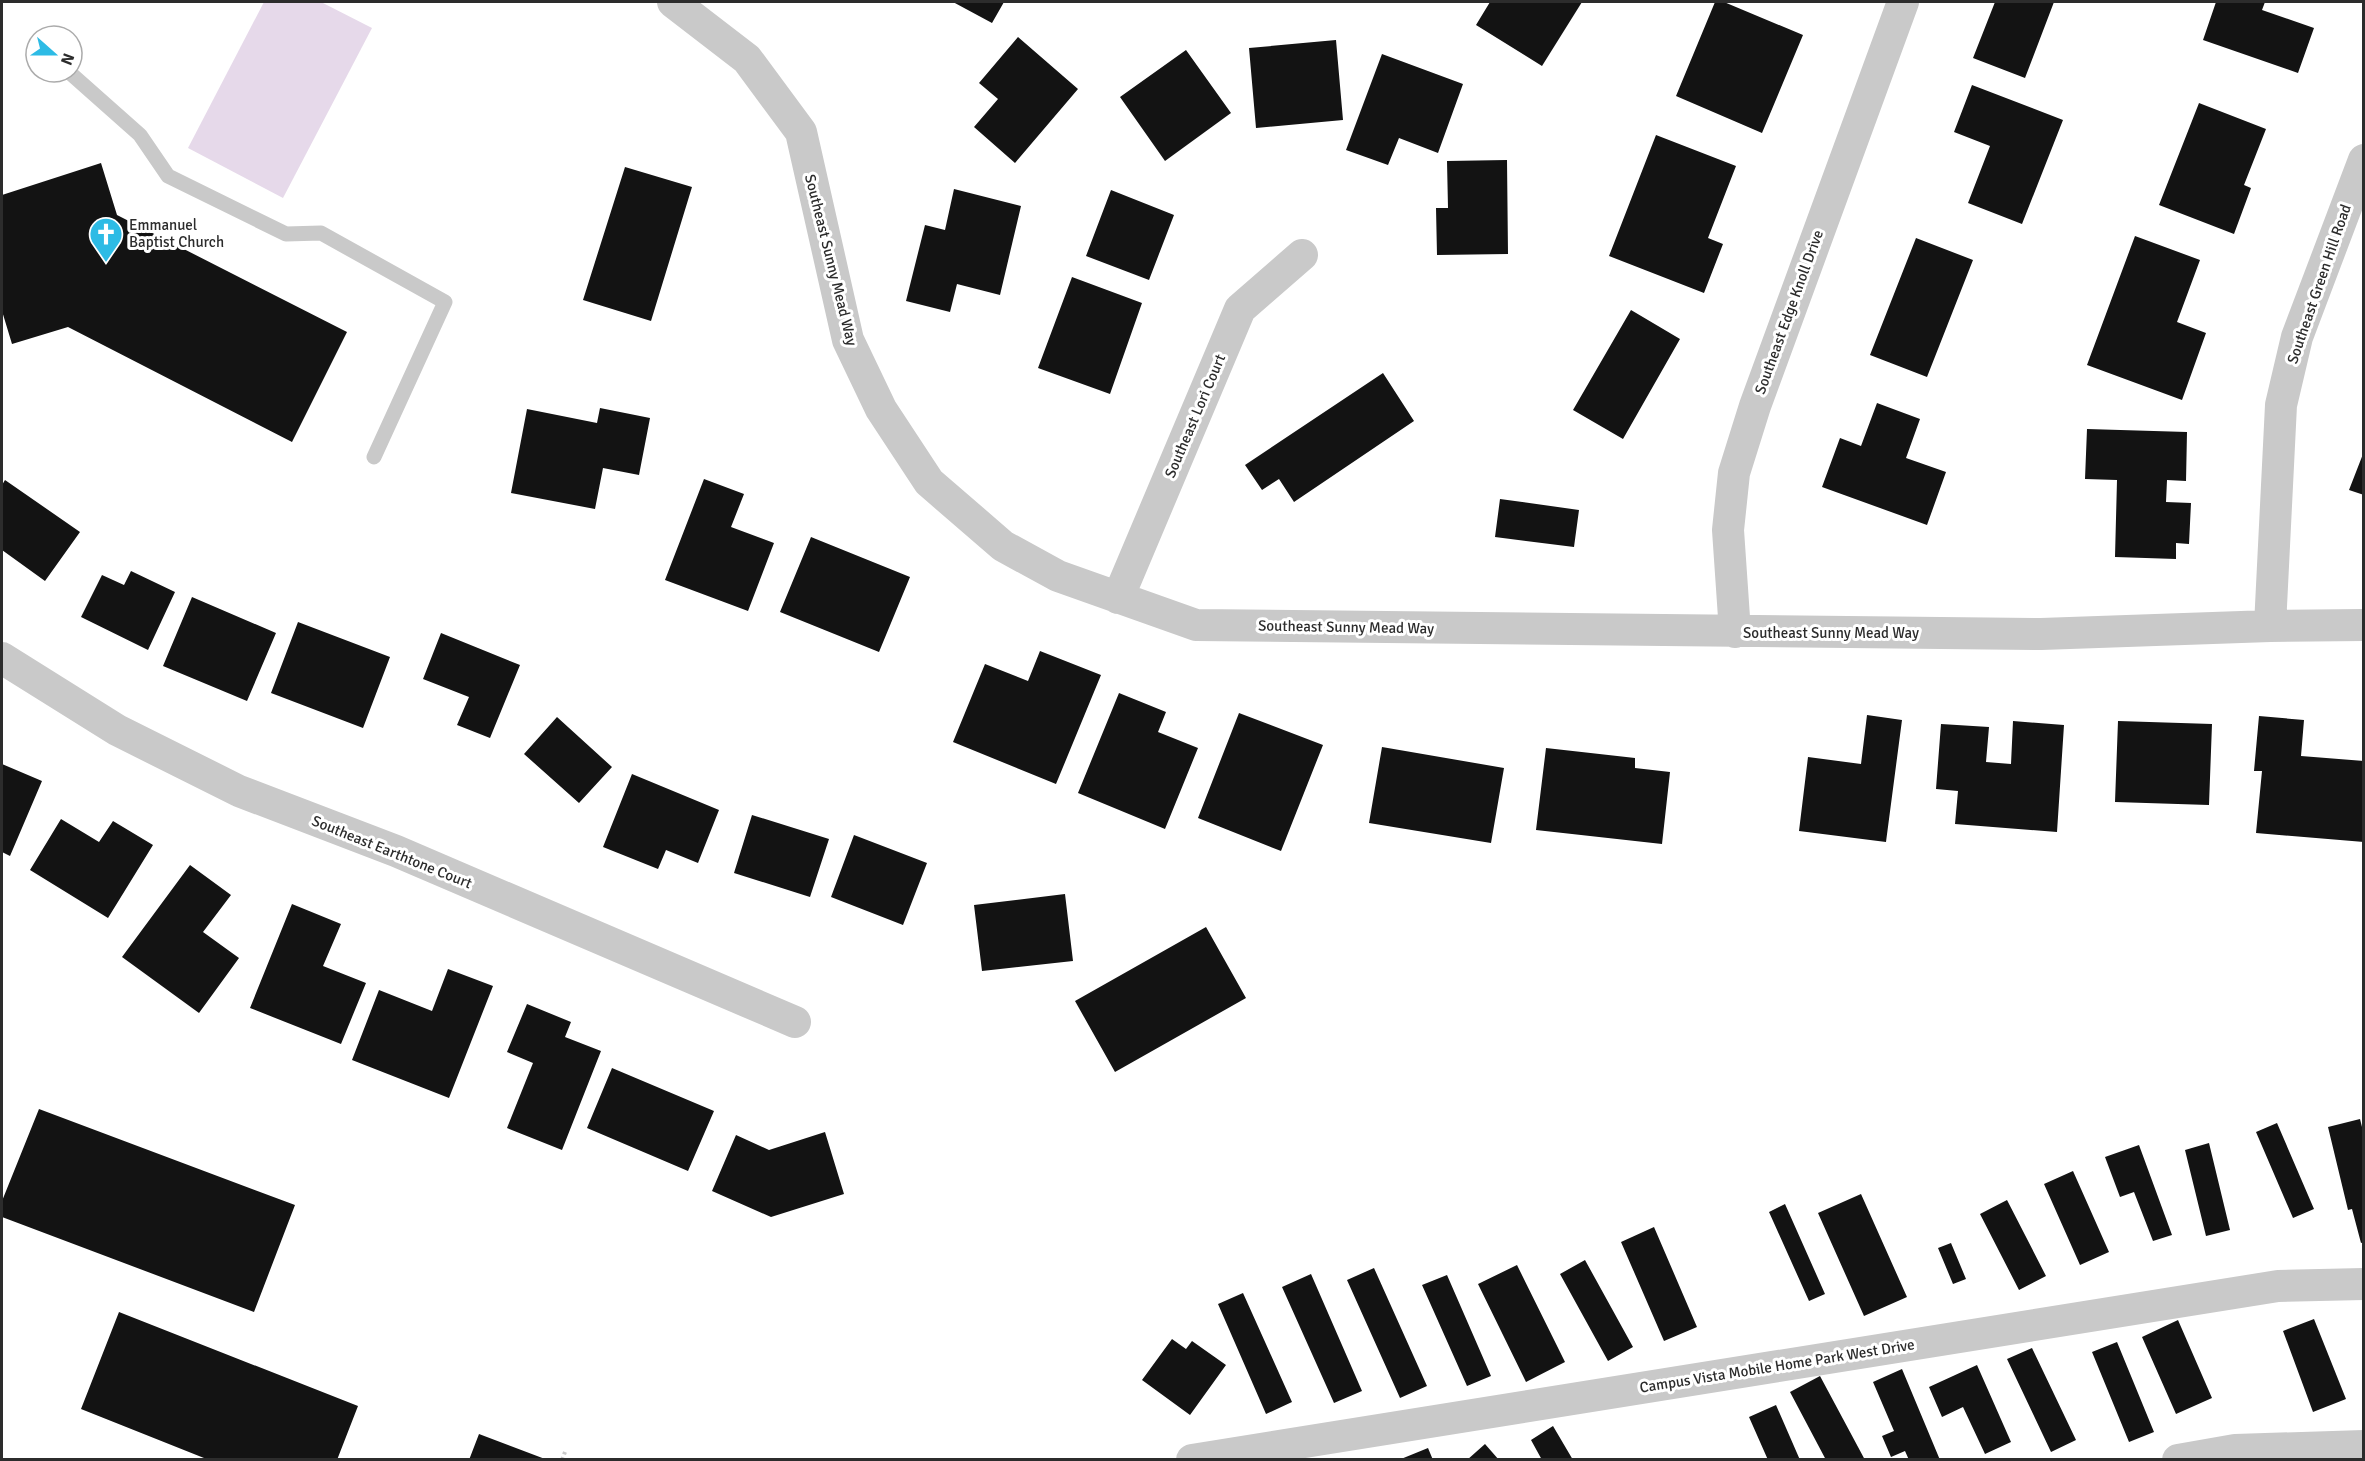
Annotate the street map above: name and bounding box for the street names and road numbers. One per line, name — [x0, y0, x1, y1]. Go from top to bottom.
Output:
street label: Southeast Sunny Mead Way — [801, 172, 861, 348]
street label: Southeast Green Hill Road — [2283, 202, 2355, 366]
street label: Southeast Edge Knoll Drive — [1751, 227, 1827, 397]
street label: Southeast Lori Court — [1161, 352, 1229, 480]
street label: Southeast Sunny Mead Way — [1258, 616, 1434, 638]
street label: Southeast Sunny Mead Way — [1743, 624, 1919, 642]
street label: Southeast Earthtone Court — [309, 812, 475, 892]
street label: Campus Vista Mobile Home Park West Drive — [1638, 1335, 1916, 1397]

